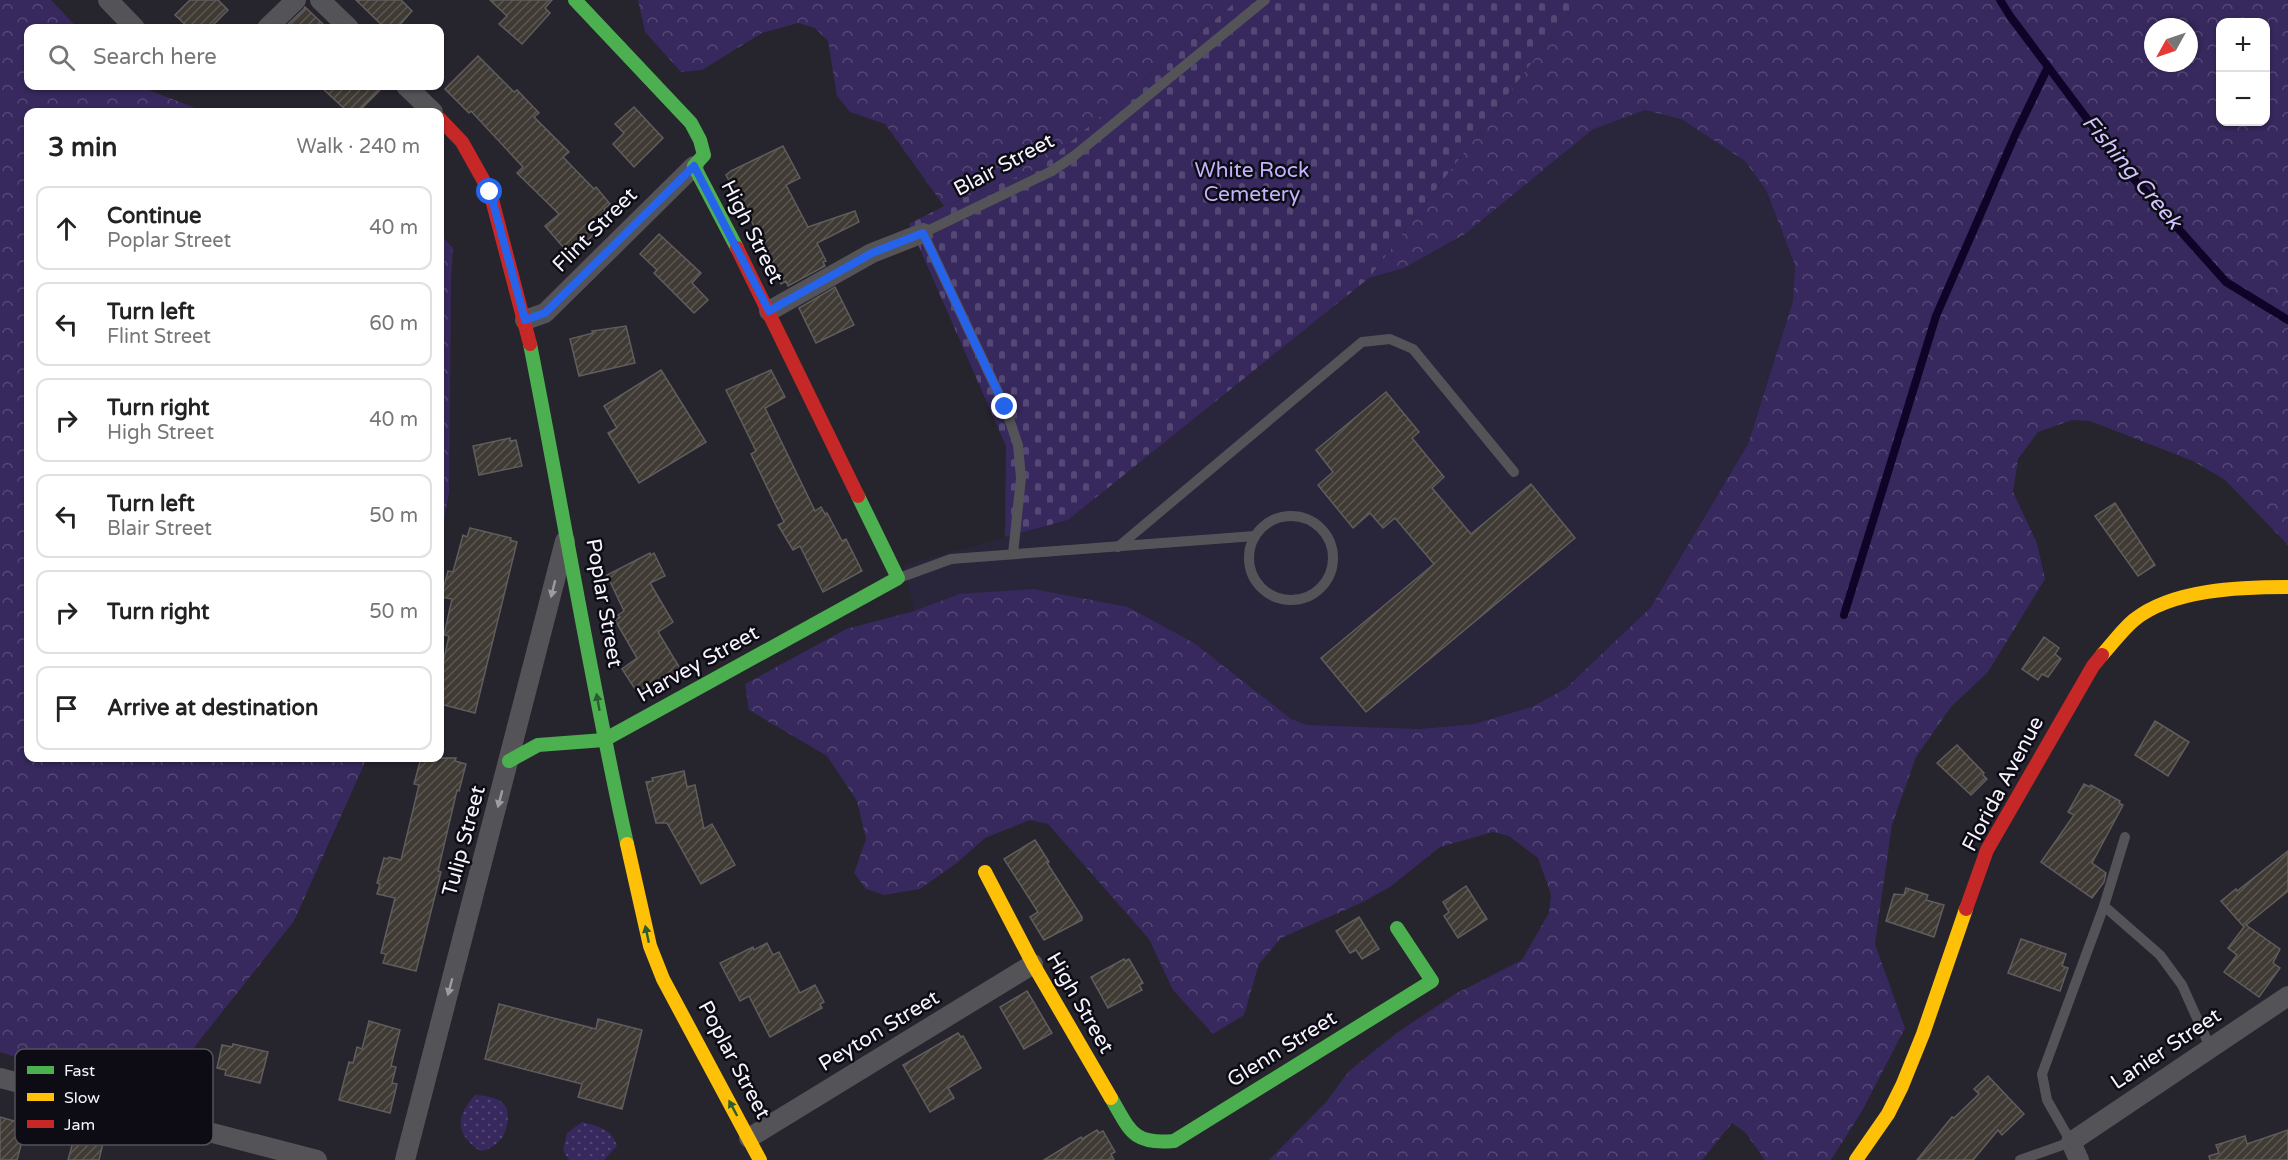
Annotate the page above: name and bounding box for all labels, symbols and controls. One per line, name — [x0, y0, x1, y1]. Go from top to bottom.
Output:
north arrow — [2144, 18, 2198, 72]
map controls — [2216, 18, 2270, 126]
button: + — [2216, 18, 2270, 72]
search box — [24, 24, 444, 90]
icon: search — [45, 41, 78, 74]
text: Search here — [93, 44, 217, 70]
button: − — [2216, 72, 2270, 126]
water label: Fishing Creek — [2077, 110, 2189, 236]
street label: Blair Street — [949, 128, 1059, 202]
text: 3 min — [48, 132, 117, 163]
text: Walk · 240 m — [297, 135, 420, 159]
park label: White Rock Cemetery — [1195, 158, 1309, 207]
street label: High Street — [715, 176, 789, 288]
route start — [476, 178, 502, 204]
street label: Flint Street — [548, 183, 642, 277]
text: Continue — [107, 203, 202, 229]
icon: ahead — [50, 212, 83, 245]
text: 40 m — [369, 216, 418, 240]
text: Poplar Street — [107, 229, 231, 253]
text: Turn left — [107, 299, 195, 325]
icon: left — [50, 308, 83, 341]
text: 60 m — [369, 312, 418, 336]
text: Flint Street — [107, 325, 211, 349]
route end — [991, 393, 1017, 419]
text: Turn right — [107, 395, 209, 421]
icon: right — [50, 404, 83, 437]
text: 40 m — [369, 408, 418, 432]
text: High Street — [107, 421, 214, 445]
text: Turn left — [107, 491, 195, 517]
icon: left — [50, 500, 83, 533]
text: 50 m — [369, 504, 418, 528]
text: Blair Street — [107, 517, 212, 541]
street label: Poplar Street — [580, 537, 628, 669]
one-way arrow — [548, 581, 557, 599]
icon: right — [50, 596, 83, 629]
text: Turn right — [107, 599, 209, 625]
text: 50 m — [369, 600, 418, 624]
street label: Harvey Street — [633, 620, 763, 708]
icon: arrive — [50, 692, 83, 725]
one-way arrow — [593, 692, 602, 711]
text: Arrive at destination — [107, 695, 318, 721]
street label: Florida Avenue — [1957, 712, 2049, 856]
street label: Tulip Street — [437, 783, 491, 899]
one-way arrow — [494, 790, 504, 808]
one-way arrow — [642, 924, 652, 943]
street label: High Street — [1041, 948, 1119, 1058]
one-way arrow — [445, 978, 454, 996]
street label: Peyton Street — [814, 985, 944, 1077]
street label: Poplar Street — [692, 997, 776, 1123]
street label: Lanier Street — [2106, 1003, 2226, 1095]
street label: Glenn Street — [1223, 1006, 1341, 1092]
legend — [15, 1049, 213, 1145]
text: Fast — [64, 1061, 95, 1081]
text: Slow — [64, 1088, 100, 1108]
one-way arrow — [728, 1100, 738, 1117]
text: Jam — [64, 1115, 95, 1135]

